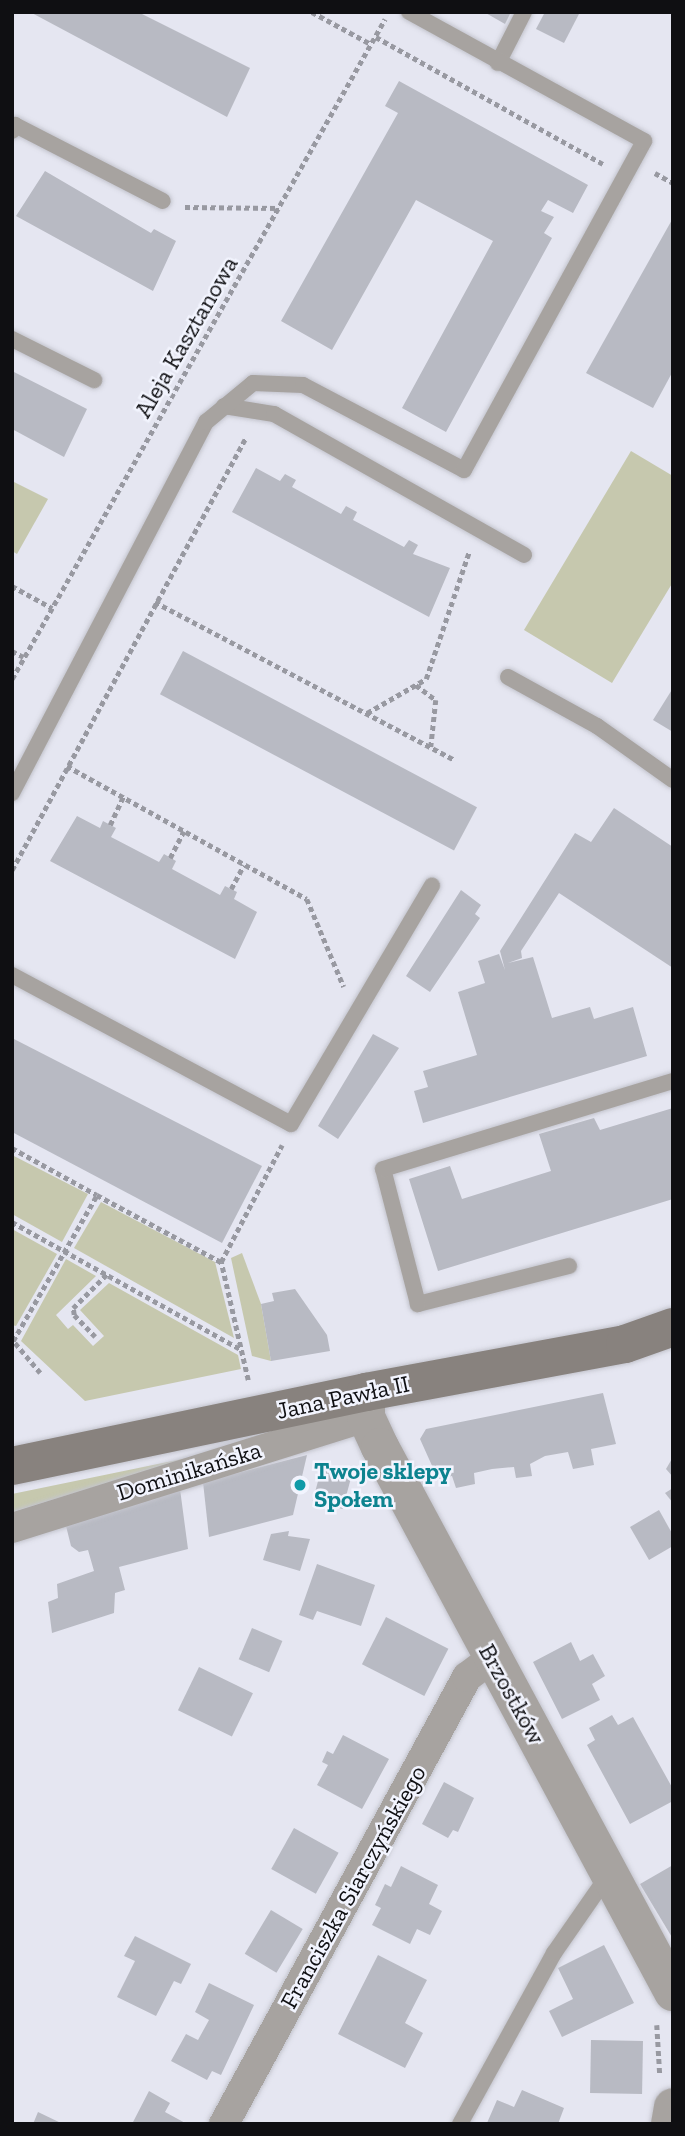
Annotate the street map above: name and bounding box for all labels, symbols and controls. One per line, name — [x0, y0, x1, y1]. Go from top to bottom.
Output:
street label: Aleja Kasztanowa — [128, 251, 244, 423]
street label: Jana Pawła II — [274, 1369, 412, 1425]
street label: Dominikańska — [113, 1435, 265, 1507]
place label: Twoje sklepy Społem — [314, 1457, 451, 1513]
marker: Twoje sklepy Społem — [292, 1477, 308, 1493]
street label: Brzostków — [473, 1639, 551, 1749]
street label: Franciszka Siarczyńskiego — [274, 1760, 432, 2014]

